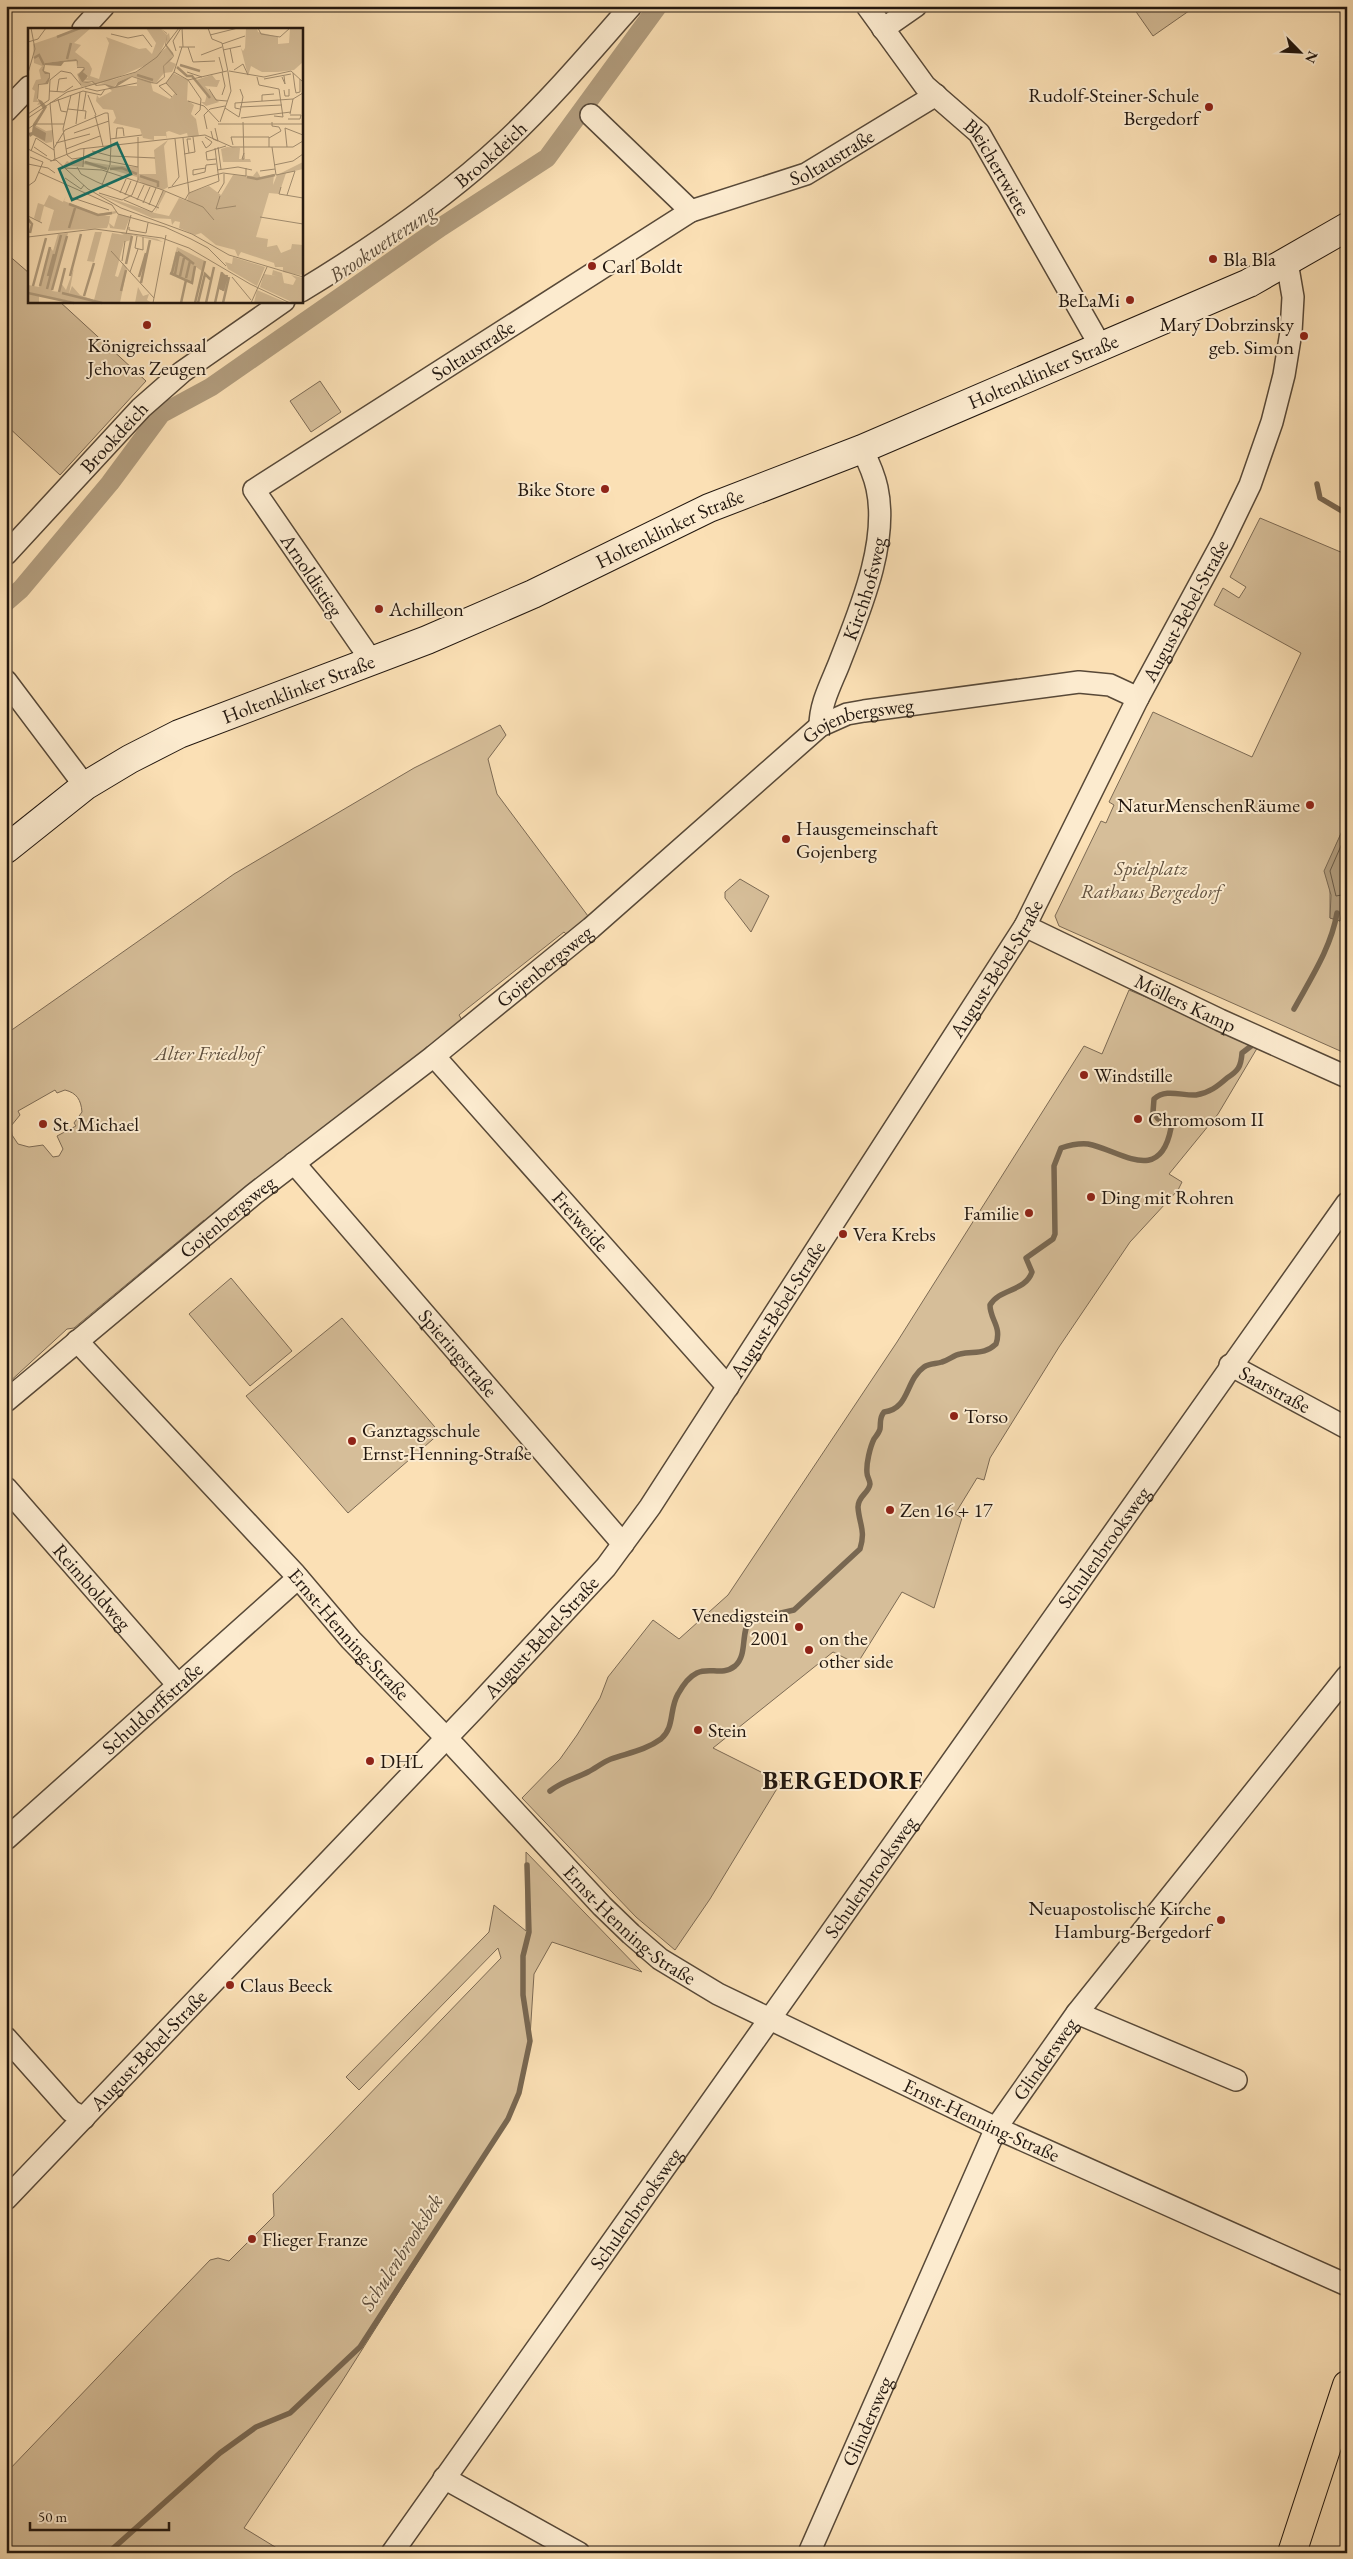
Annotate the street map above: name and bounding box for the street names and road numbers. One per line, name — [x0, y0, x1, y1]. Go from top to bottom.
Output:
street label: Bleichertwiete — [958, 113, 1037, 220]
street label: Brookdeich — [449, 115, 532, 194]
street label: Soltaustraße — [786, 123, 879, 191]
street label: Soltaustraße — [426, 314, 520, 387]
street label: Holtenklinker Straße — [964, 328, 1122, 415]
street label: Brookdeich — [74, 396, 154, 479]
street label: Holtenklinker Straße — [591, 483, 748, 574]
street label: Arnoldistieg — [274, 528, 349, 622]
street label: Kirchhofsweg — [836, 535, 891, 644]
street label: August-Bebel-Straße — [1136, 535, 1234, 687]
street label: Holtenklinker Straße — [218, 648, 378, 730]
street label: Gojenbergsweg — [796, 691, 916, 749]
street label: August-Bebel-Straße — [943, 895, 1049, 1043]
street label: Gojenbergsweg — [491, 919, 598, 1013]
street label: Möllers Kamp — [1130, 968, 1240, 1039]
street label: Gojenbergsweg — [174, 1169, 281, 1264]
street label: Freiweide — [547, 1185, 615, 1257]
street label: August-Bebel-Straße — [723, 1236, 831, 1384]
street label: Spieringstraße — [413, 1303, 503, 1403]
street label: Saarstraße — [1235, 1359, 1315, 1419]
street label: Schulenbrooksweg — [1051, 1481, 1156, 1613]
street label: Reimboldweg — [47, 1538, 137, 1636]
street label: Ernst-Henning-Straße — [283, 1563, 416, 1706]
street label: August-Bebel-Straße — [477, 1570, 604, 1704]
street label: Schuldorffstraße — [96, 1656, 208, 1760]
street label: Schulenbrooksweg — [818, 1811, 922, 1943]
street label: Ernst-Henning-Straße — [558, 1860, 701, 1991]
street label: August-Bebel-Straße — [84, 1984, 212, 2117]
street label: Glindersweg — [1007, 2012, 1083, 2105]
street label: Ernst-Henning-Straße — [899, 2072, 1064, 2168]
street label: Schulenbrooksweg — [584, 2142, 688, 2275]
street label: Glindersweg — [836, 2372, 898, 2470]

